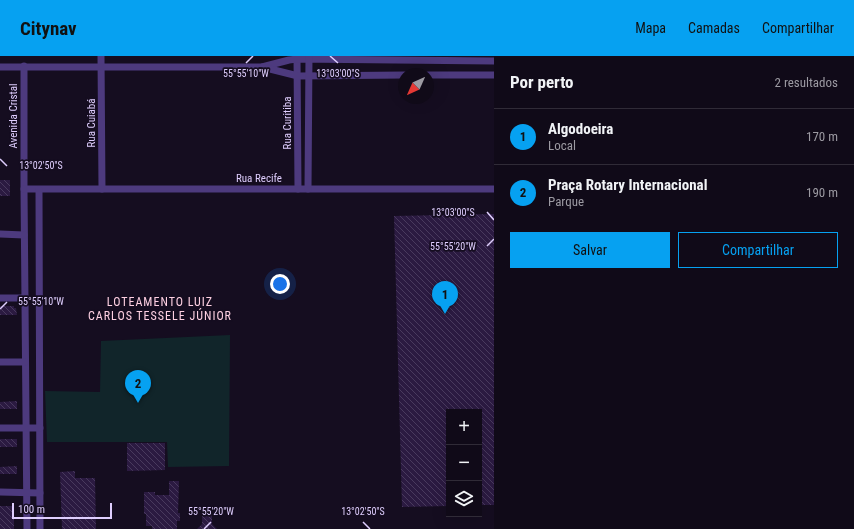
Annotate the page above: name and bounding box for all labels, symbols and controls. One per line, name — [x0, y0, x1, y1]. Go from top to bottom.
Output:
text: Citynav — [20, 17, 77, 40]
text: Mapa — [635, 20, 666, 36]
text: Camadas — [688, 20, 740, 36]
text: Compartilhar — [762, 20, 834, 36]
text: 55°55'10"W — [223, 68, 269, 79]
text: 13°03'00"S — [316, 68, 360, 79]
north arrow — [398, 68, 434, 104]
text: Por perto — [510, 72, 574, 92]
text: 2 resultados — [774, 75, 838, 90]
street label: Avenida Cristal — [7, 83, 20, 149]
street label: Rua Curitiba — [281, 97, 294, 149]
street label: Rua Cuiabá — [85, 99, 98, 148]
text: Algodoeira — [548, 120, 613, 138]
text: 1 — [520, 129, 526, 144]
text: 170 m — [806, 129, 838, 144]
text: Local — [548, 138, 576, 153]
text: 13°02'50"S — [19, 160, 63, 171]
street label: Rua Recife — [236, 172, 282, 185]
text: Praça Rotary Internacional — [548, 176, 707, 194]
text: 2 — [520, 185, 526, 200]
text: 190 m — [806, 185, 838, 200]
text: Parque — [548, 194, 584, 209]
text: 13°03'00"S — [431, 207, 475, 218]
button: Salvar — [510, 232, 670, 268]
button: Compartilhar — [678, 232, 838, 268]
text: 55°55'20"W — [430, 241, 476, 252]
your location — [270, 274, 290, 294]
pin: 1 — [432, 281, 458, 314]
district label: LOTEAMENTO LUIZ CARLOS TESSELE JÚNIOR — [88, 295, 232, 323]
text: 55°55'10"W — [18, 296, 64, 307]
pin: 2 — [125, 370, 151, 403]
map controls — [446, 409, 482, 517]
button: + — [446, 409, 482, 445]
button: − — [446, 445, 482, 481]
button: layers — [446, 481, 482, 517]
scale bar — [12, 501, 112, 520]
text: 100 m — [18, 503, 45, 516]
text: 55°55'20"W — [188, 506, 234, 517]
text: 13°02'50"S — [341, 506, 385, 517]

